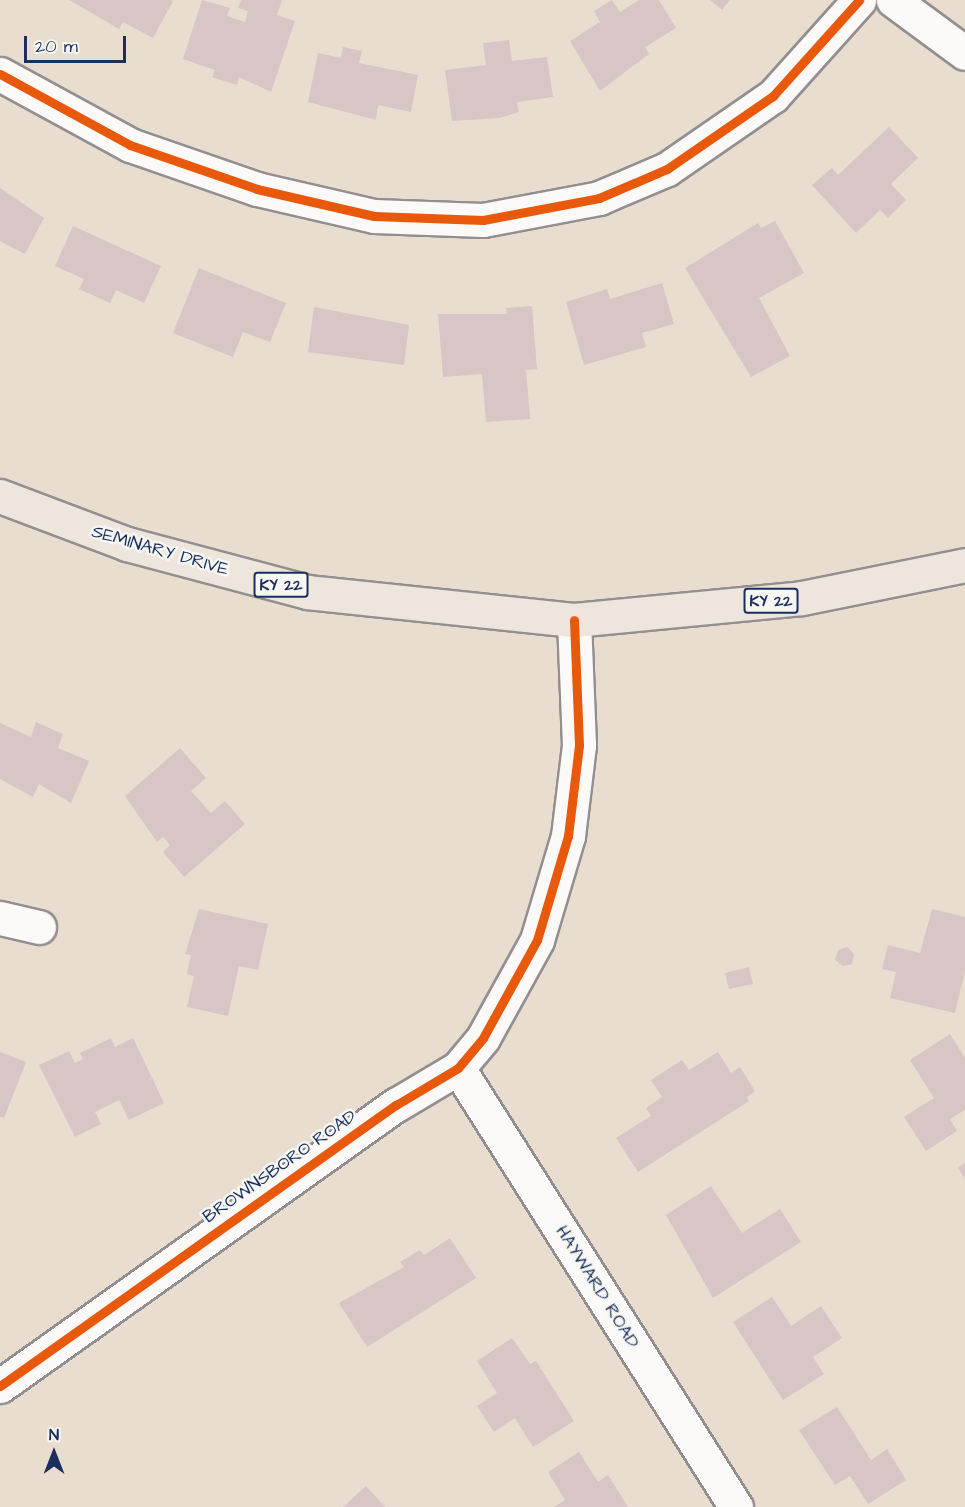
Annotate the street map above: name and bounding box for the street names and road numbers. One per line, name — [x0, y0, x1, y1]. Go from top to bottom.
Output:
street label: SEMINARY DRIVE — [89, 521, 231, 581]
road number: KY 22 — [252, 572, 310, 598]
road number: KY 22 — [742, 588, 800, 614]
street label: BROWNSBORO ROAD — [199, 1106, 361, 1228]
street label: HAYWARD ROAD — [551, 1222, 643, 1352]

